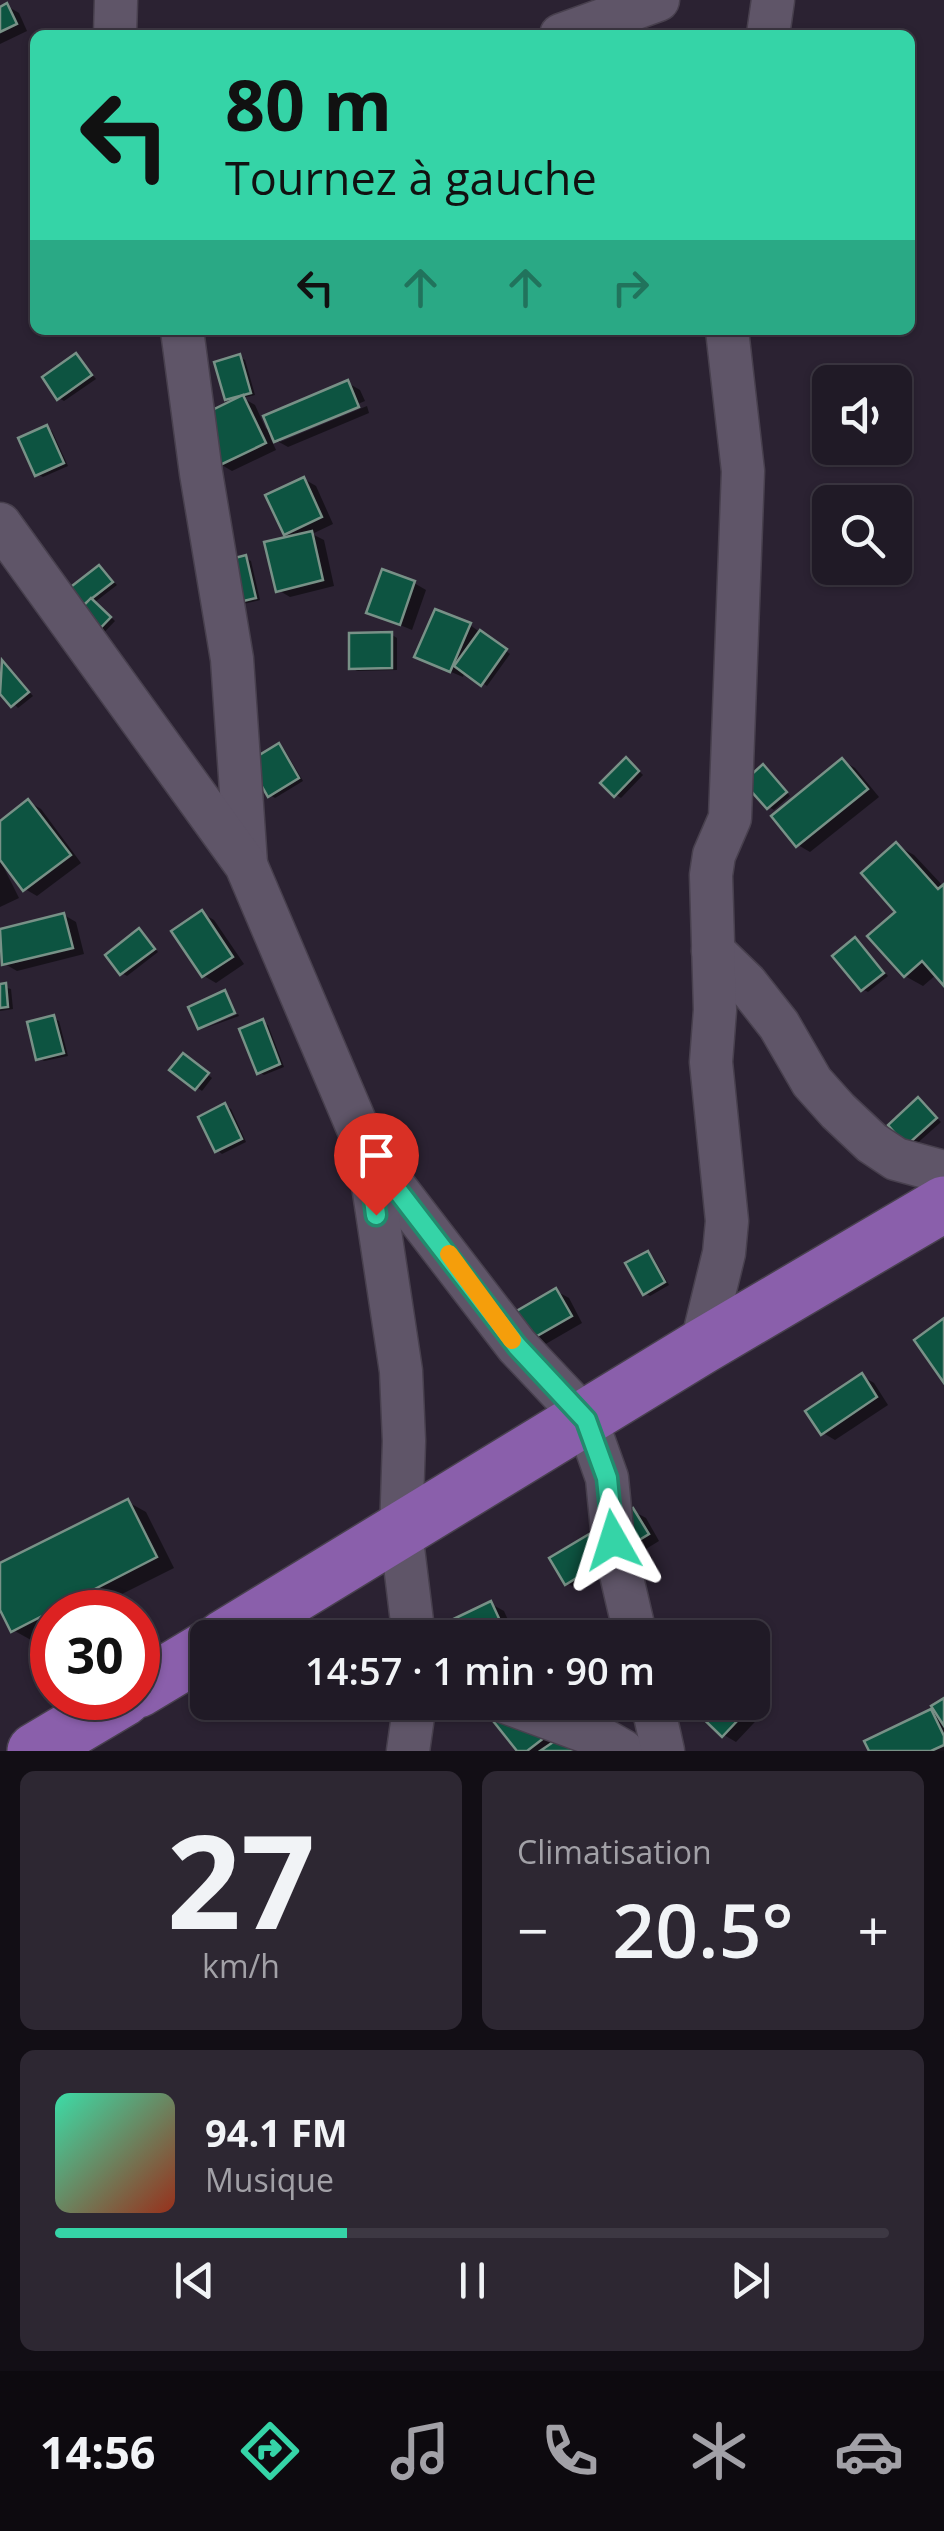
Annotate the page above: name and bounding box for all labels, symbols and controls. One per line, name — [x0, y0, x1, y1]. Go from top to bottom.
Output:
text: 80 m — [225, 56, 392, 152]
icon: left — [60, 70, 190, 200]
text: Tournez à gauche — [225, 147, 597, 208]
icon: left — [288, 260, 343, 315]
icon: ahead — [393, 260, 448, 315]
icon: ahead — [498, 260, 553, 315]
icon: right — [603, 260, 658, 315]
map controls — [812, 365, 912, 585]
button: sound — [812, 365, 912, 465]
button: search — [812, 485, 912, 585]
pin — [334, 1113, 419, 1216]
icon: arrive — [349, 1128, 404, 1183]
position arrow — [561, 1488, 665, 1592]
speed limit sign: 30 — [30, 1590, 160, 1720]
text: 14:57 · 1 min · 90 m — [305, 1644, 655, 1696]
text: 27 — [167, 1790, 315, 1967]
text: Climatisation — [517, 1830, 712, 1873]
text: 20.5° — [612, 1878, 794, 1980]
text: − — [517, 1892, 548, 1967]
text: + — [858, 1892, 889, 1967]
text: km/h — [202, 1944, 280, 1987]
text: 94.1 FM — [205, 2106, 348, 2158]
text: Musique — [205, 2158, 334, 2201]
icon: previous — [167, 2253, 222, 2308]
icon: pause — [445, 2253, 500, 2308]
icon: next — [723, 2253, 778, 2308]
icon: directions — [235, 2416, 305, 2486]
icon: music — [385, 2416, 455, 2486]
icon: phone — [535, 2416, 605, 2486]
icon: climate — [684, 2416, 754, 2486]
icon: car — [834, 2416, 904, 2486]
text: 14:56 — [40, 2421, 156, 2482]

